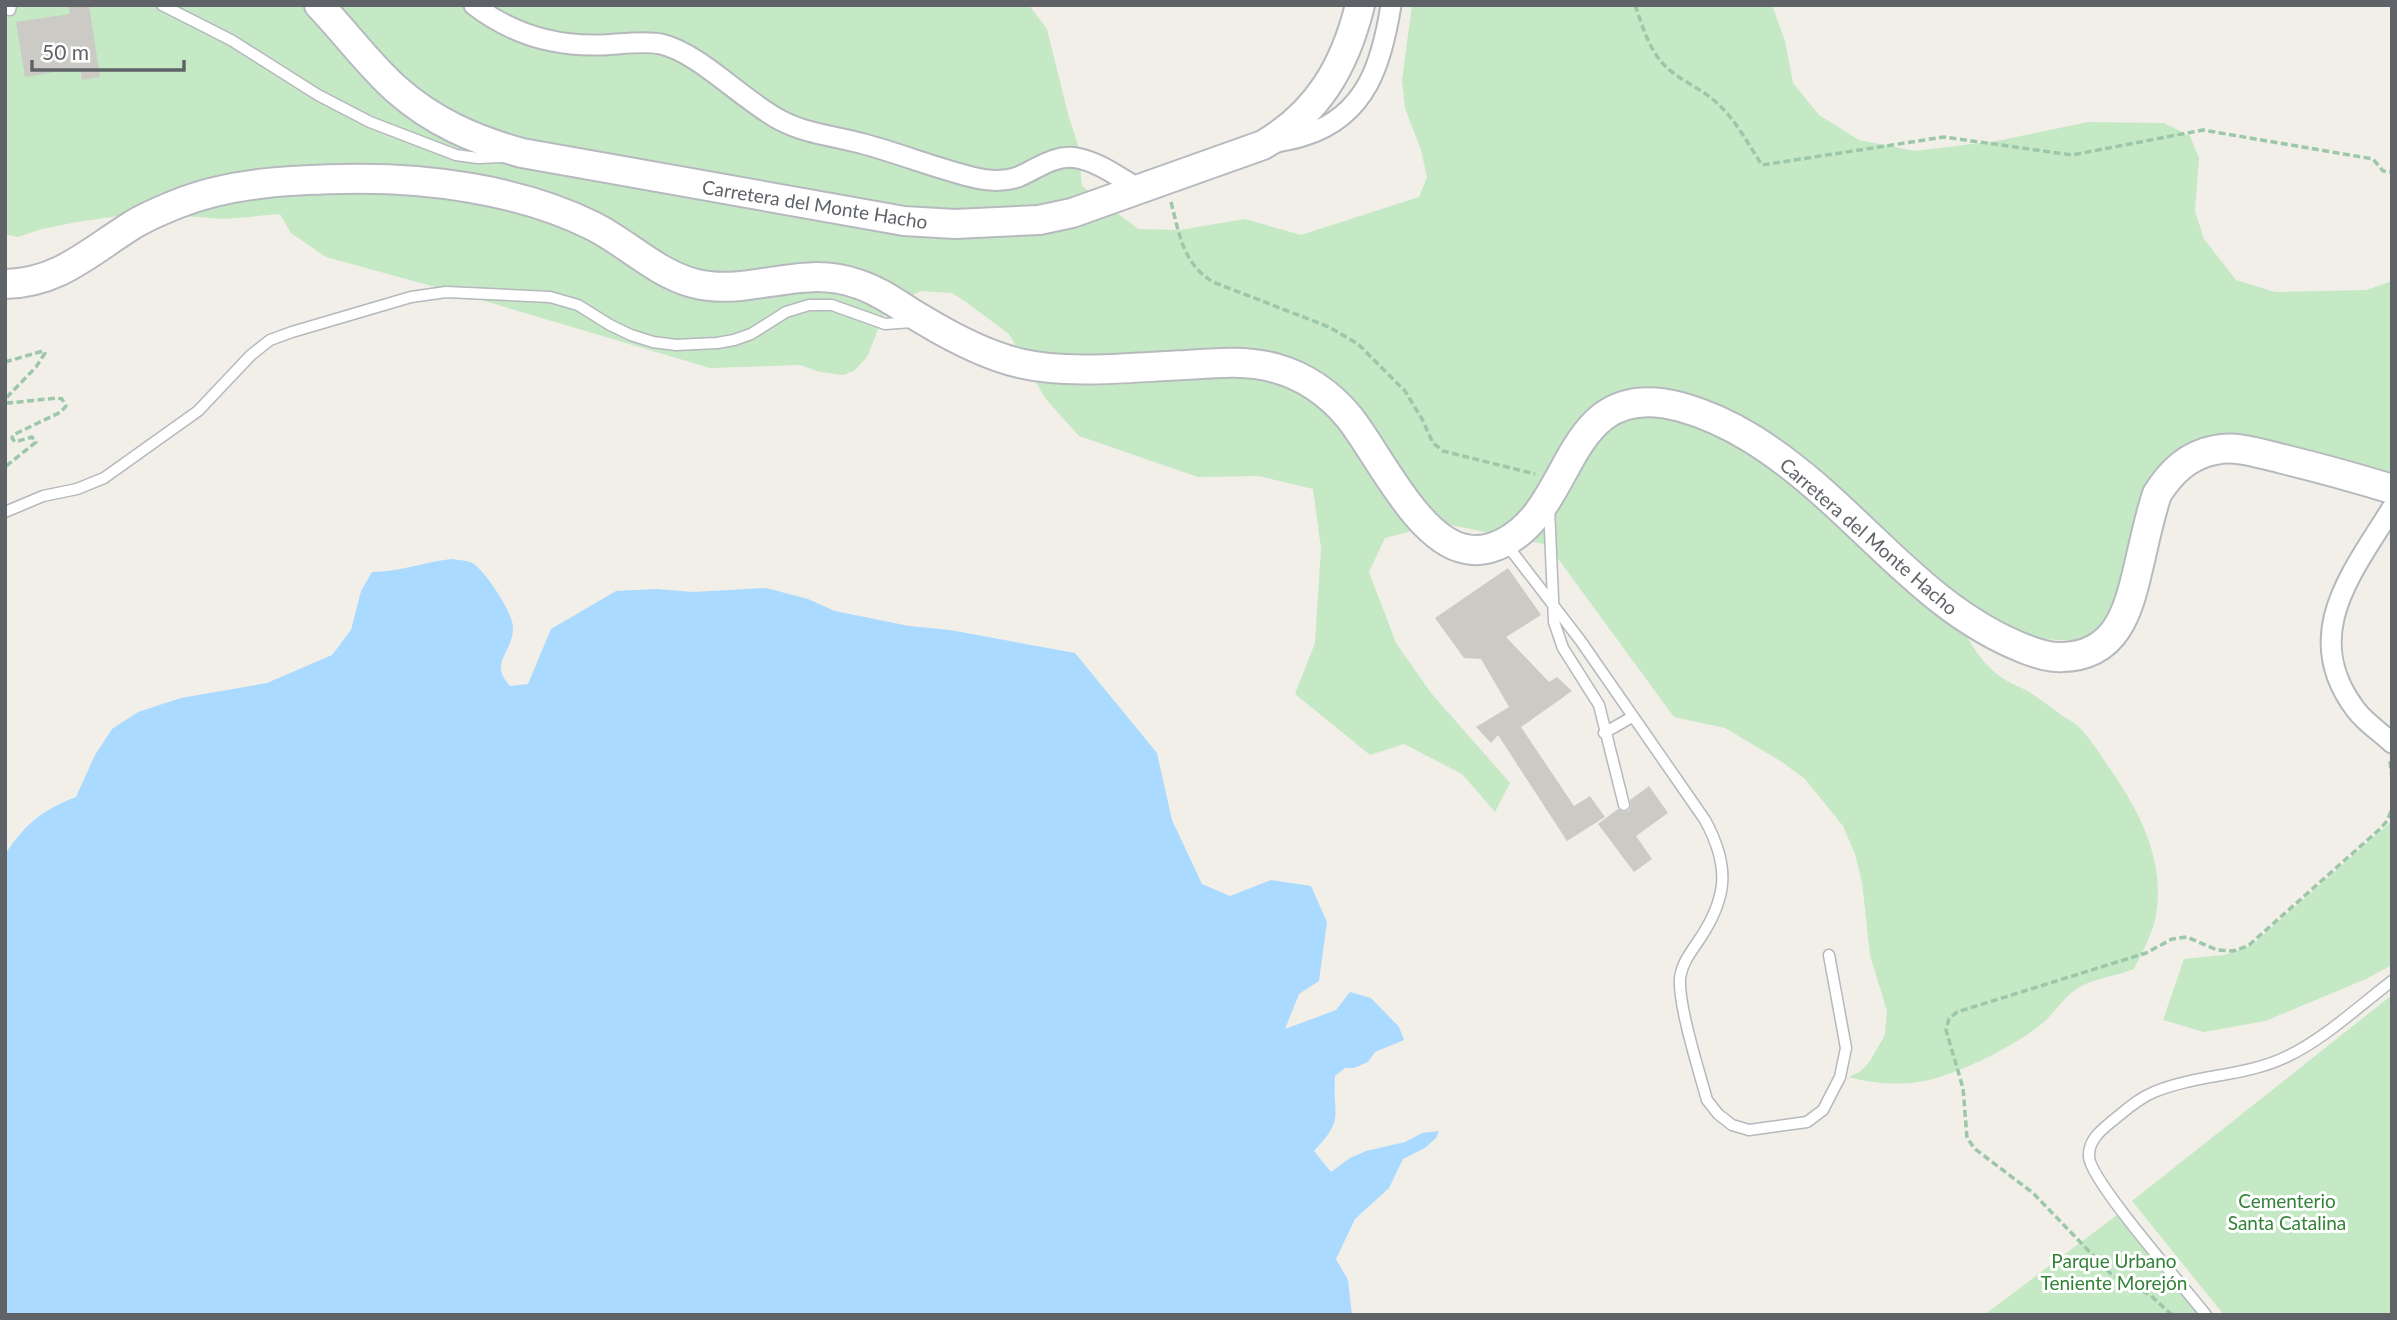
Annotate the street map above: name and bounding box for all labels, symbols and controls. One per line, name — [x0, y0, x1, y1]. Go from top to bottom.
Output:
scale bar — [32, 28, 184, 72]
text: 50 m — [42, 39, 89, 64]
street label: Carretera del Monte Hacho — [701, 175, 929, 233]
street label: Carretera del Monte Hacho — [1775, 453, 1963, 619]
park label: Cementerio Santa Catalina — [2228, 1189, 2346, 1234]
park label: Parque Urbano Teniente Morejón — [2041, 1249, 2187, 1294]

